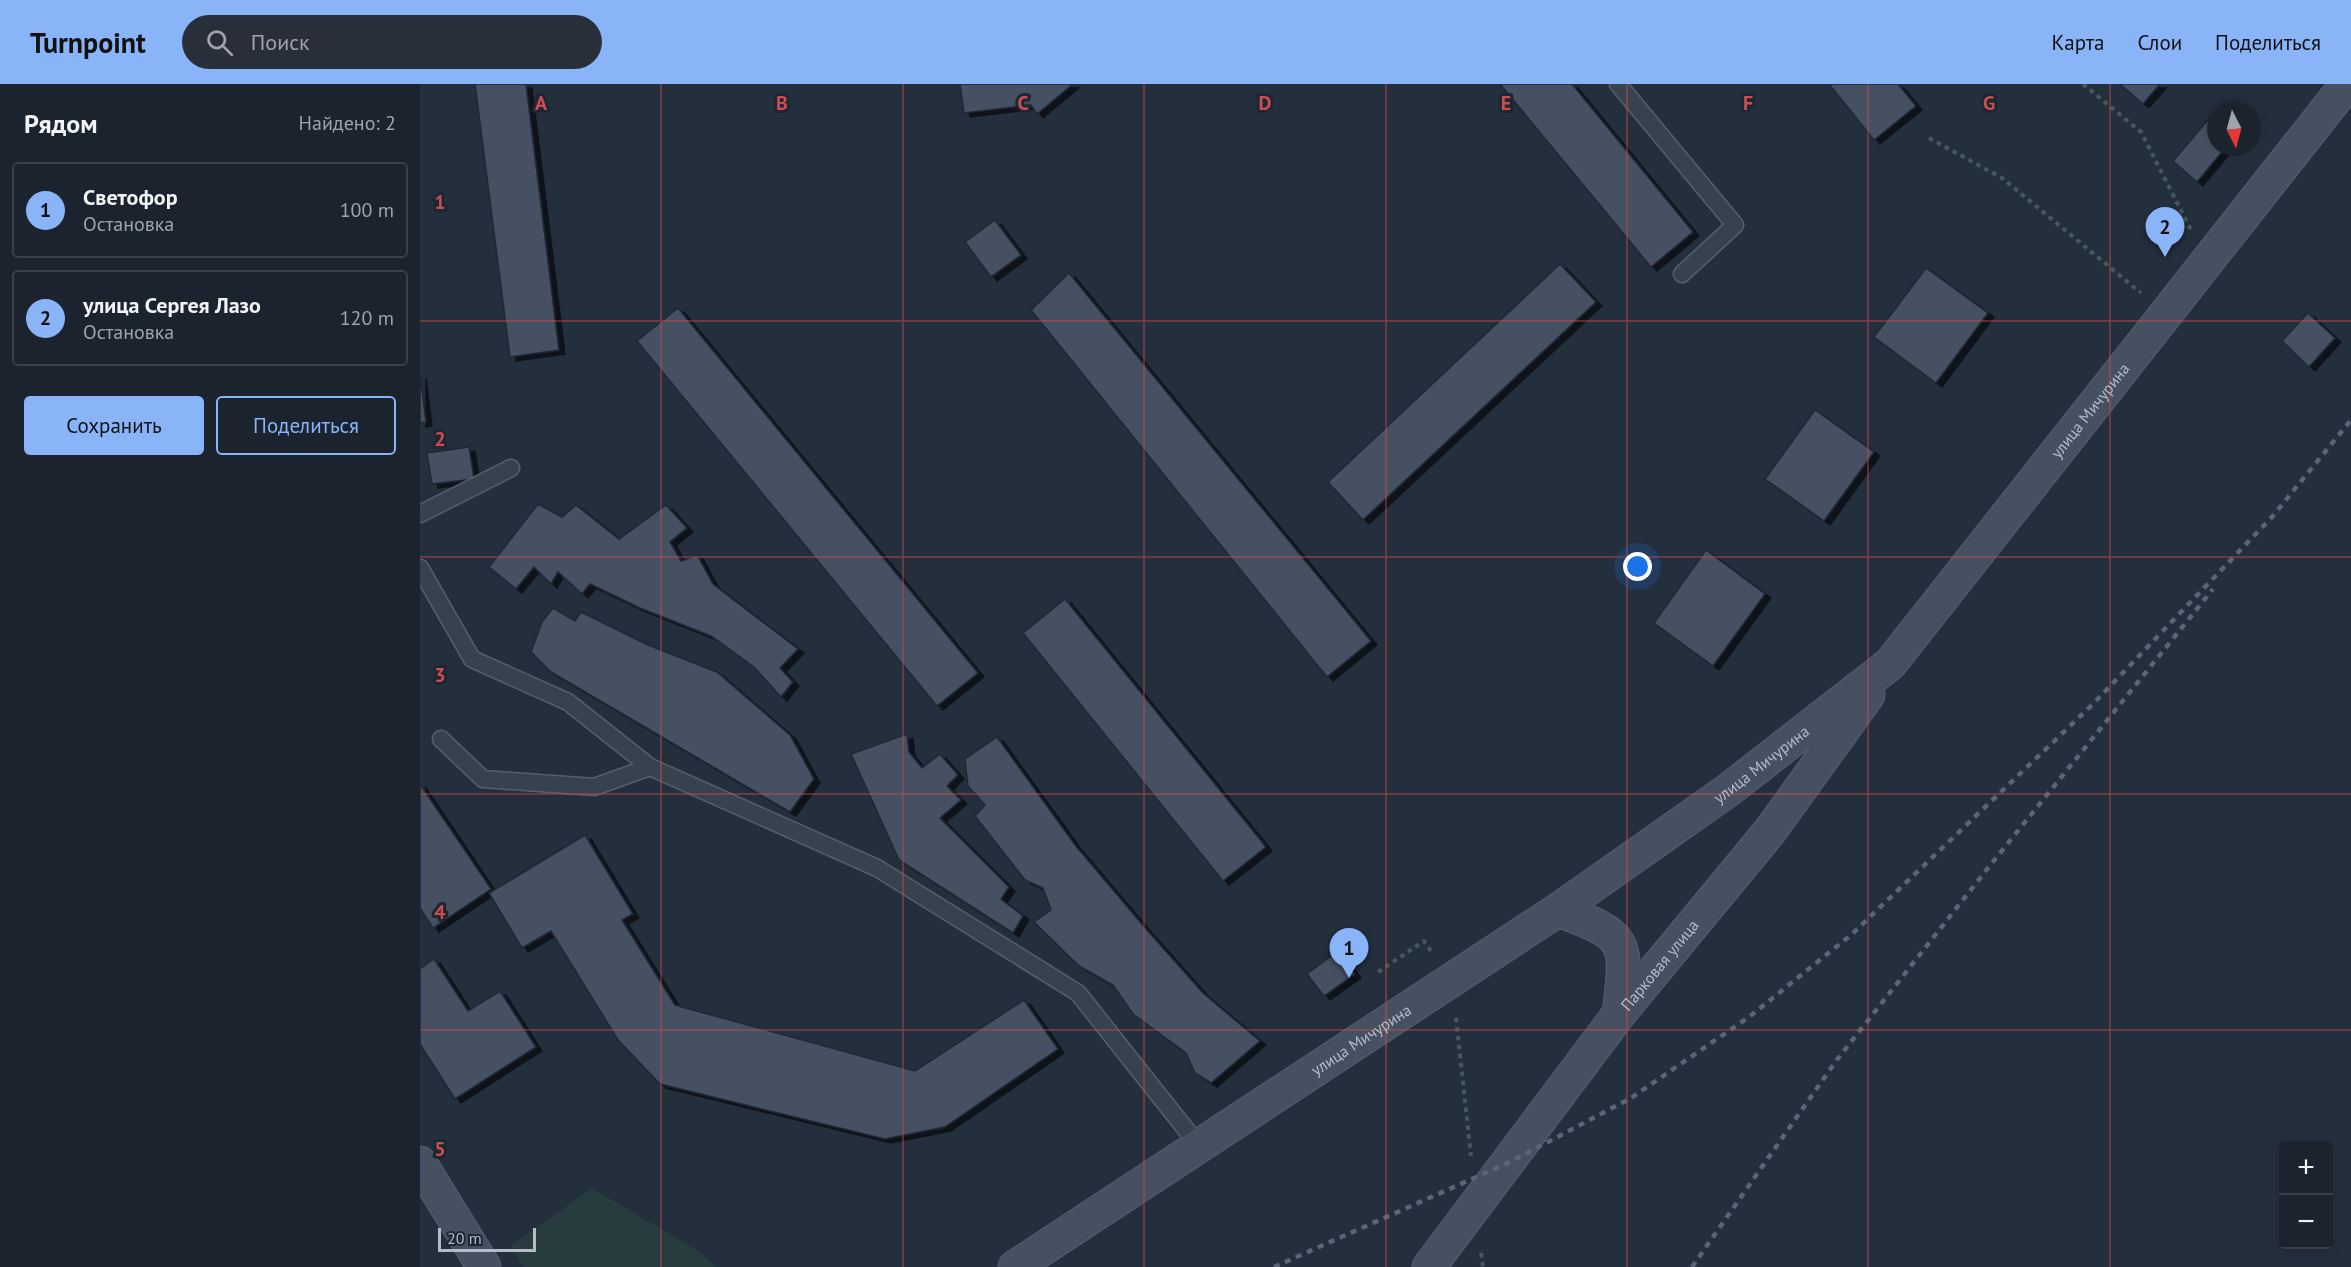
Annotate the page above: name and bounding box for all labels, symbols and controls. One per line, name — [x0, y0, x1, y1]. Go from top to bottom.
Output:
search box — [182, 15, 602, 69]
text: Turnpoint — [30, 24, 146, 61]
icon: search — [203, 26, 236, 59]
text: Поиск — [251, 28, 310, 56]
text: Карта — [2051, 29, 2104, 56]
text: Слои — [2137, 29, 2182, 56]
text: Поделиться — [2215, 29, 2321, 56]
text: A — [535, 90, 548, 116]
text: B — [776, 90, 788, 116]
text: C — [1017, 90, 1029, 116]
text: D — [1259, 90, 1272, 116]
text: E — [1501, 90, 1511, 116]
text: F — [1743, 90, 1753, 116]
text: G — [1983, 90, 1995, 116]
north arrow — [2207, 102, 2261, 156]
text: Рядом — [24, 107, 98, 140]
text: Найдено: 2 — [299, 110, 396, 136]
text: Светофор — [83, 183, 178, 211]
text: 1 — [434, 189, 446, 215]
text: 1 — [40, 197, 51, 223]
text: 100 m — [340, 197, 394, 223]
pin: 2 — [2146, 208, 2184, 257]
text: Остановка — [83, 211, 174, 237]
text: улица Сергея Лазо — [83, 291, 261, 319]
text: 2 — [40, 305, 51, 331]
text: 120 m — [340, 305, 394, 331]
text: Остановка — [83, 319, 174, 345]
street label: улица Мичурина — [2046, 359, 2133, 462]
button: Сохранить — [24, 396, 204, 455]
button: Поделиться — [216, 396, 396, 455]
text: 2 — [434, 426, 446, 452]
your location — [1623, 552, 1652, 581]
text: 3 — [434, 662, 446, 688]
street label: улица Мичурина — [1709, 721, 1813, 807]
text: 4 — [434, 899, 446, 925]
street label: Парковая улица — [1616, 915, 1703, 1014]
pin: 1 — [1330, 928, 1368, 978]
street label: улица Мичурина — [1307, 999, 1415, 1080]
text: 5 — [434, 1136, 446, 1162]
map controls — [2279, 1141, 2333, 1249]
button: + — [2279, 1141, 2333, 1195]
button: − — [2279, 1195, 2333, 1249]
scale bar — [438, 1225, 536, 1252]
text: 20 m — [447, 1228, 482, 1248]

